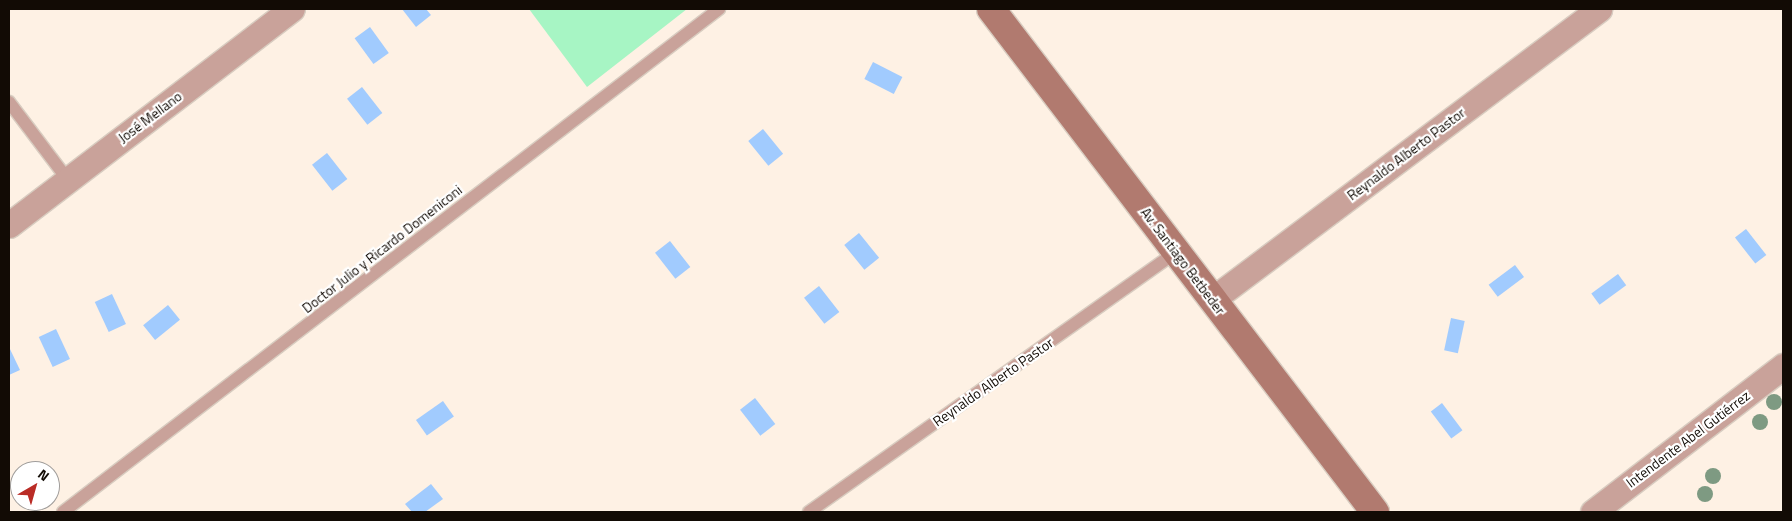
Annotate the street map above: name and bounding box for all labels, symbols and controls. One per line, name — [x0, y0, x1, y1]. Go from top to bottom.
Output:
street label: José Mellano — [115, 88, 185, 146]
street label: Reynaldo Alberto Pastor — [1344, 104, 1468, 204]
street label: Doctor Julio y Ricardo Domeniconi — [299, 181, 465, 317]
street label: Av. Santiago Betbeder — [1137, 204, 1229, 318]
street label: Reynaldo Alberto Pastor — [930, 334, 1056, 430]
street label: Intendente Abel Gutiérrez — [1623, 387, 1753, 491]
north arrow — [10, 461, 60, 511]
text: N — [34, 463, 54, 486]

